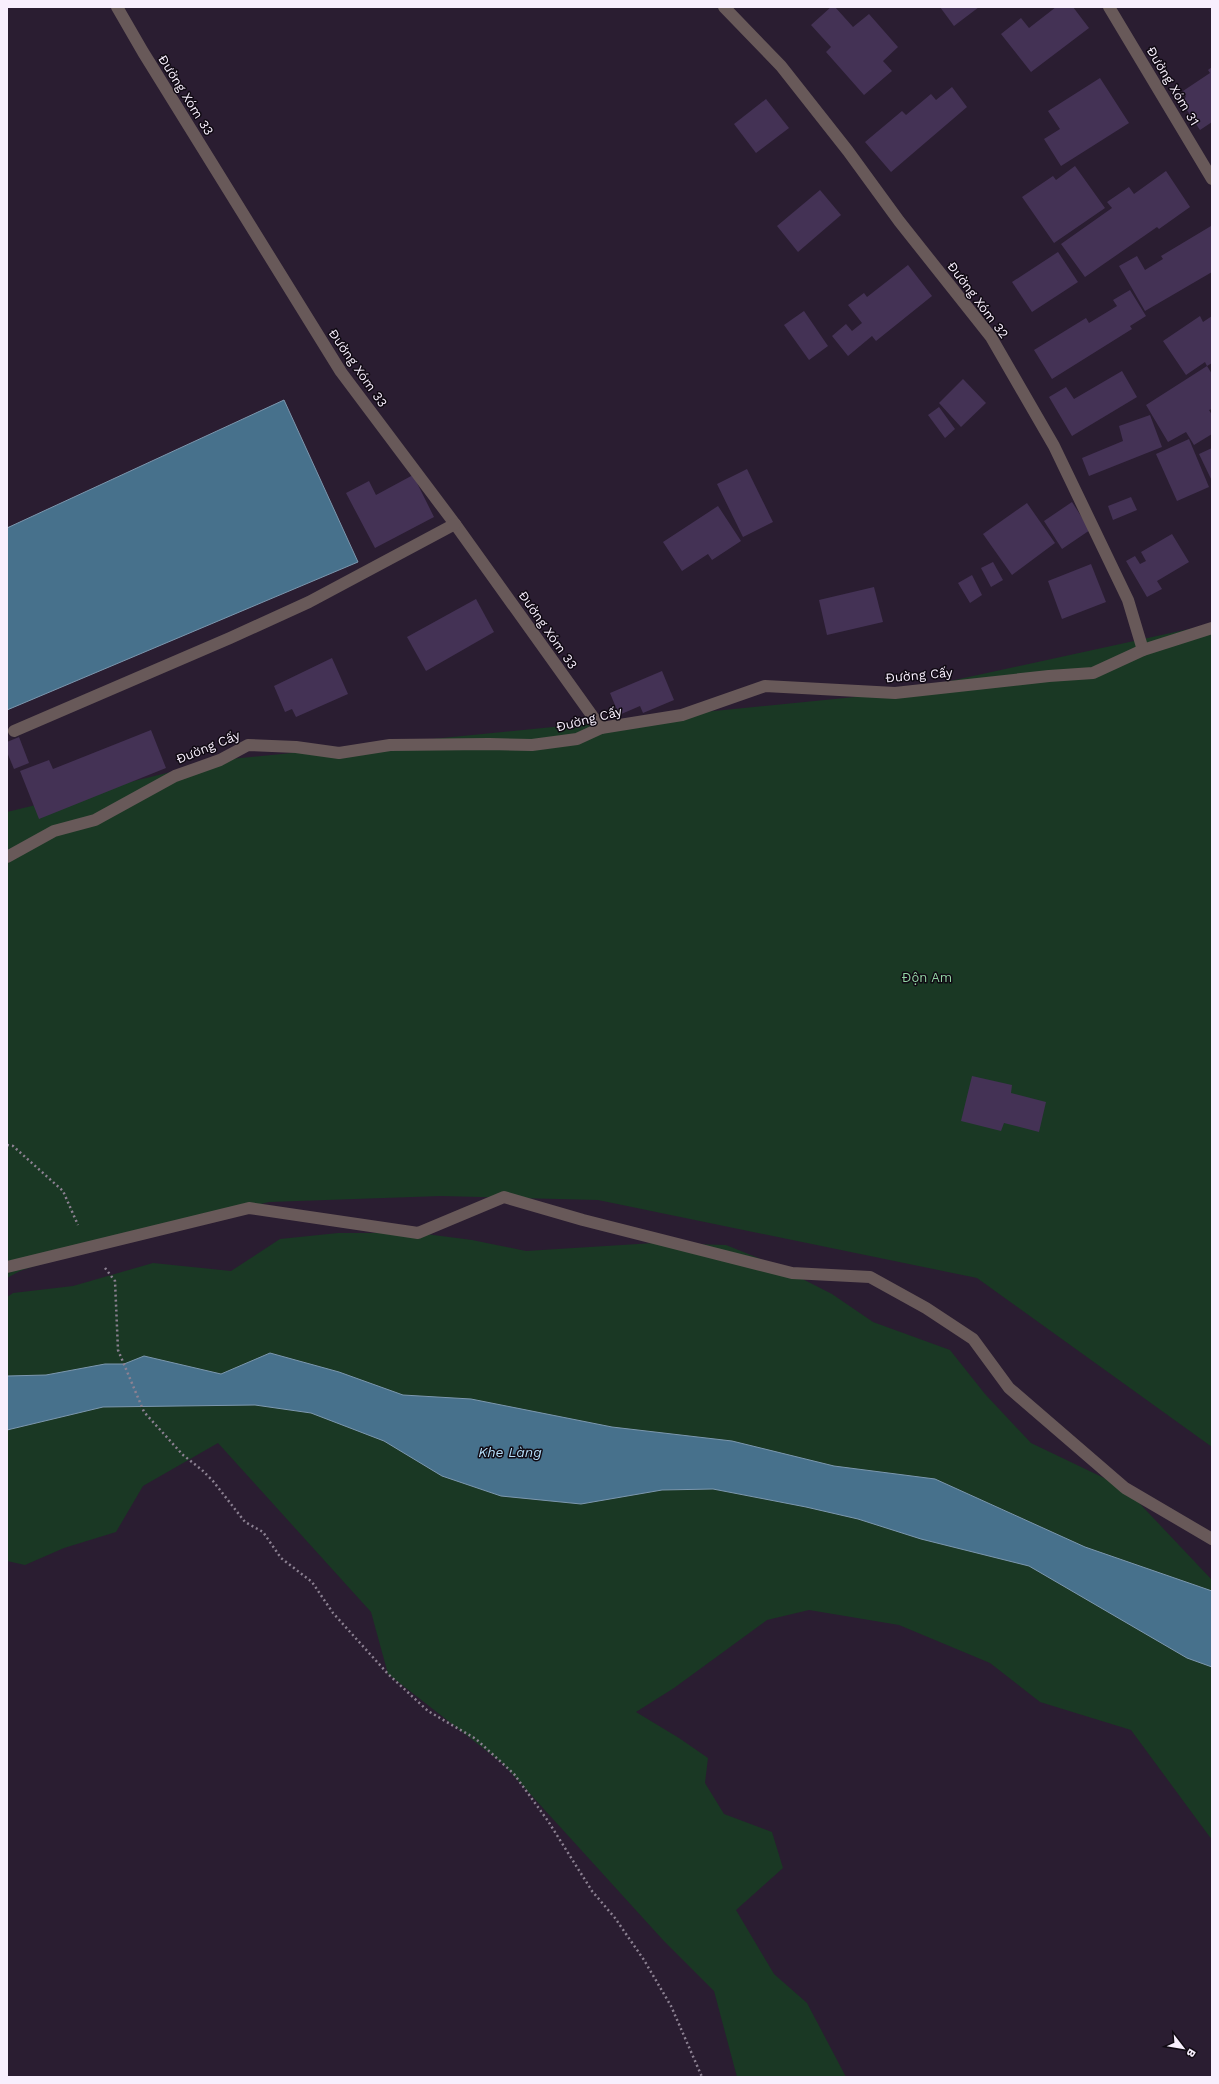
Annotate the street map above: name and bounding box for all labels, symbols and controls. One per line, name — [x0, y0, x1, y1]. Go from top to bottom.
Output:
street label: Đường Xóm 31 — [1144, 44, 1202, 128]
street label: Đường Xóm 33 — [155, 52, 217, 138]
street label: Đường Xóm 32 — [944, 259, 1012, 341]
street label: Đường Xóm 33 — [326, 326, 390, 410]
street label: Đường Xóm 33 — [516, 588, 580, 672]
street label: Đường Cấy — [885, 665, 954, 685]
street label: Đường Cấy — [554, 703, 624, 734]
street label: Đường Cấy — [174, 727, 242, 767]
park label: Độn Am — [902, 970, 952, 985]
water label: Khe Làng — [478, 1444, 542, 1460]
north arrow — [1163, 2028, 1203, 2068]
text: B — [1183, 2046, 1199, 2060]

